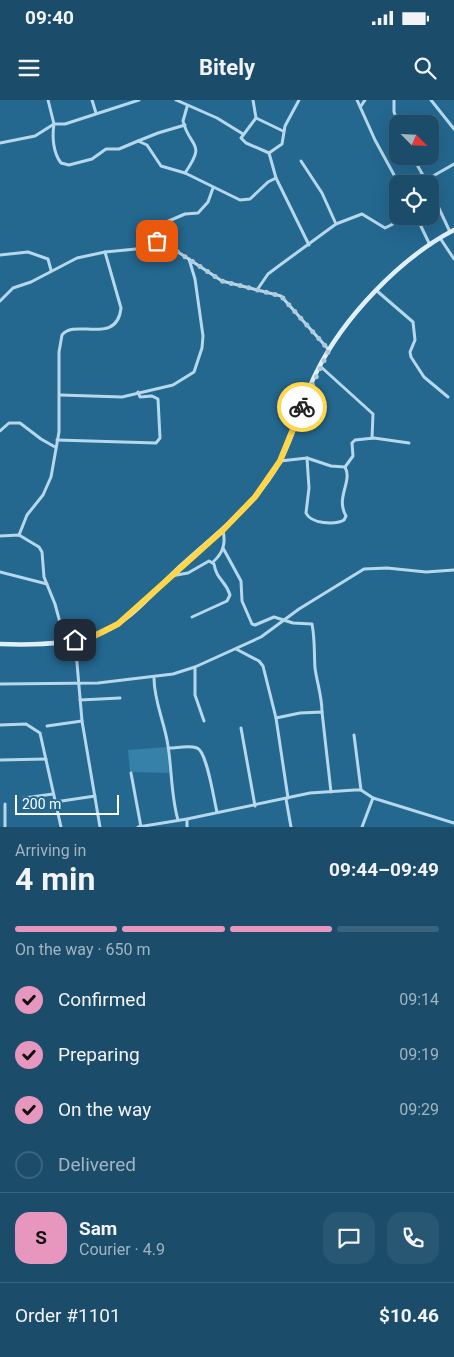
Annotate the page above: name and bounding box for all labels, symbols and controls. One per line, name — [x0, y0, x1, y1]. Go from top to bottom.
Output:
text: 09:40 — [25, 6, 74, 29]
icon: menu — [15, 54, 43, 82]
icon: search — [411, 54, 439, 82]
text: Bitely — [199, 55, 255, 80]
north arrow — [389, 115, 439, 165]
map controls — [389, 115, 439, 225]
button: locate — [389, 175, 439, 225]
pin — [136, 220, 178, 262]
icon: bag — [143, 227, 171, 255]
courier — [277, 382, 327, 432]
icon: bike — [288, 393, 316, 421]
pin — [54, 619, 96, 661]
icon: home — [61, 626, 89, 654]
scale bar — [15, 792, 119, 815]
text: 200 m — [22, 796, 61, 812]
text: Arriving in — [15, 841, 86, 860]
text: 09:44–09:49 — [329, 858, 439, 881]
text: 4 min — [15, 860, 95, 898]
text: On the way · 650 m — [15, 940, 151, 959]
icon: check — [15, 986, 43, 1014]
text: Confirmed — [58, 988, 146, 1011]
text: 09:14 — [399, 990, 439, 1009]
icon: check — [15, 1041, 43, 1069]
text: Preparing — [58, 1043, 140, 1066]
text: 09:19 — [399, 1045, 439, 1064]
icon: check — [15, 1096, 43, 1124]
text: On the way — [58, 1098, 151, 1121]
text: 09:29 — [399, 1100, 439, 1119]
text: Delivered — [58, 1153, 136, 1176]
button: chat — [323, 1212, 375, 1264]
button: phone — [387, 1212, 439, 1264]
text: Sam — [79, 1217, 117, 1240]
text: S — [35, 1226, 47, 1249]
text: Courier · 4.9 — [79, 1240, 165, 1259]
text: Order #1101 — [15, 1304, 121, 1327]
text: $10.46 — [379, 1304, 439, 1327]

